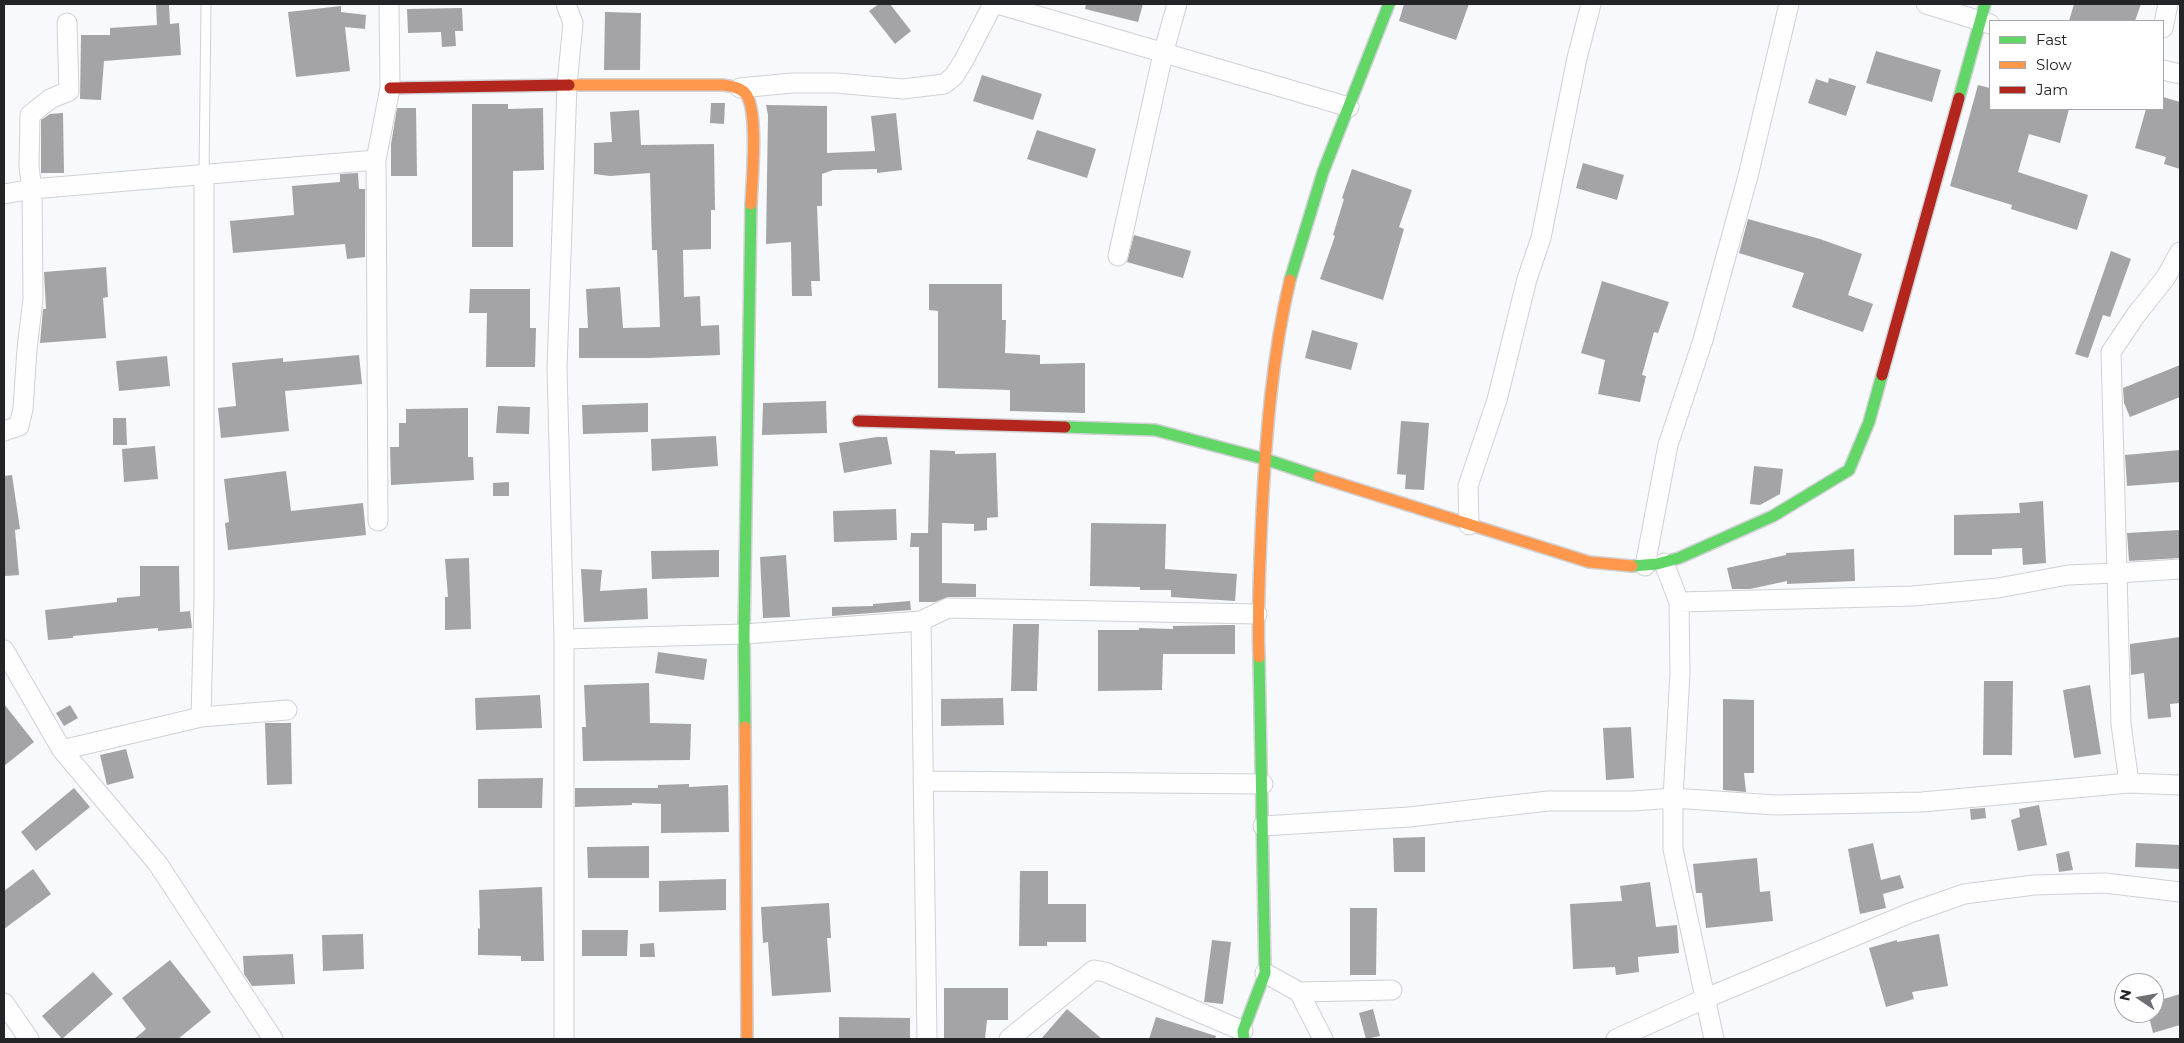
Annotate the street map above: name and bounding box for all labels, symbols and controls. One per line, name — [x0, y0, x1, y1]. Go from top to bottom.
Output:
legend — [1989, 20, 2164, 110]
text: Fast — [2036, 30, 2067, 49]
text: Slow — [2036, 55, 2072, 74]
text: Jam — [2036, 80, 2068, 99]
north arrow — [2114, 973, 2164, 1023]
text: N — [2115, 988, 2135, 1002]

